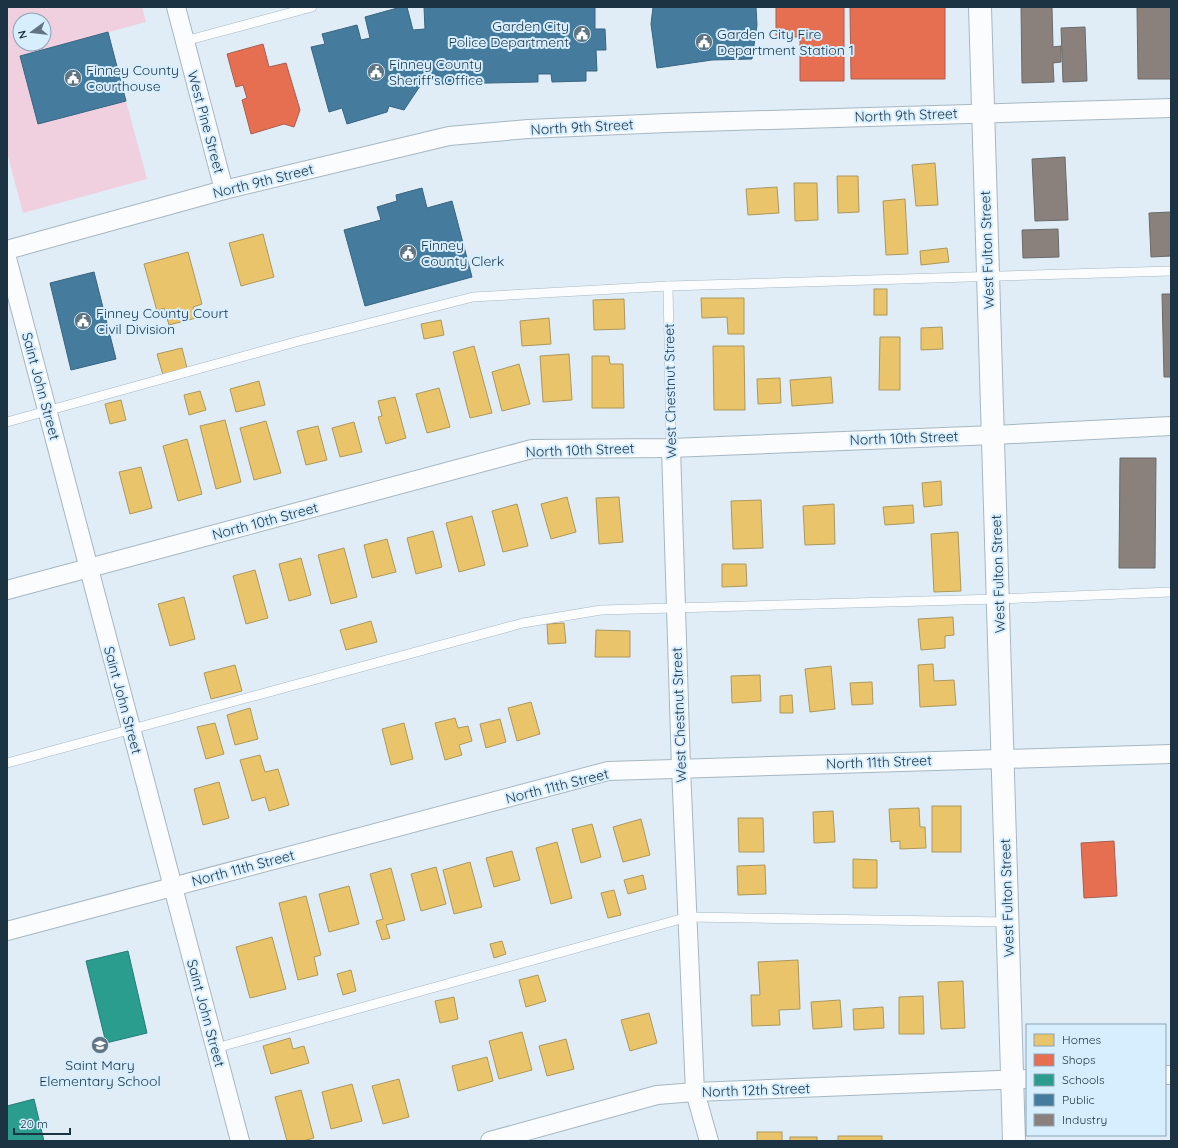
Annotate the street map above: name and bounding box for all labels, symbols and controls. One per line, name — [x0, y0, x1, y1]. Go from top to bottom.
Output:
north arrow — [12, 12, 52, 52]
place label: Garden City Police Department — [448, 17, 569, 51]
public building icon: Garden City Police Department — [572, 24, 592, 44]
place label: Garden City Fire Department Station 1 — [717, 25, 854, 59]
text: N — [15, 29, 30, 40]
public building icon: Garden City Fire Department Station 1 — [694, 32, 714, 52]
place label: Finney County Sheriff's Office — [389, 55, 483, 89]
place label: Finney County Courthouse — [86, 61, 179, 95]
public building icon: Finney County Sheriff's Office — [366, 62, 386, 82]
public building icon: Finney County Courthouse — [63, 68, 83, 88]
street label: West Pine Street — [184, 69, 228, 176]
street label: North 9th Street — [854, 104, 958, 126]
street label: North 9th Street — [530, 115, 634, 139]
street label: North 9th Street — [211, 160, 315, 202]
street label: West Fulton Street — [976, 190, 998, 310]
place label: Finney County Clerk — [421, 236, 504, 270]
public building icon: Finney County Clerk — [398, 243, 418, 263]
place label: Finney County Court Civil Division — [96, 304, 229, 338]
public building icon: Finney County Court Civil Division — [73, 311, 93, 331]
street label: West Chestnut Street — [660, 323, 680, 459]
street label: Saint John Street — [18, 330, 64, 442]
street label: North 10th Street — [849, 427, 959, 449]
street label: North 10th Street — [525, 439, 635, 461]
street label: North 10th Street — [210, 498, 320, 544]
street label: West Fulton Street — [987, 514, 1009, 634]
street label: Saint John Street — [100, 644, 146, 756]
street label: West Chestnut Street — [668, 647, 690, 783]
street label: North 11th Street — [826, 751, 932, 773]
street label: North 11th Street — [504, 764, 611, 808]
street label: West Fulton Street — [996, 838, 1018, 958]
street label: North 11th Street — [190, 846, 297, 890]
street label: Saint John Street — [183, 957, 229, 1069]
legend — [1026, 1024, 1166, 1136]
text: Homes — [1062, 1032, 1102, 1047]
school or university icon: Saint Mary Elementary School — [90, 1035, 110, 1055]
text: Shops — [1062, 1052, 1096, 1067]
place label: Saint Mary Elementary School — [39, 1056, 161, 1090]
text: Schools — [1062, 1072, 1105, 1087]
street label: North 12th Street — [702, 1079, 811, 1101]
text: Public — [1062, 1092, 1095, 1107]
scale bar — [14, 1110, 70, 1136]
text: Industry — [1062, 1112, 1107, 1127]
text: 20 m — [20, 1116, 48, 1131]

